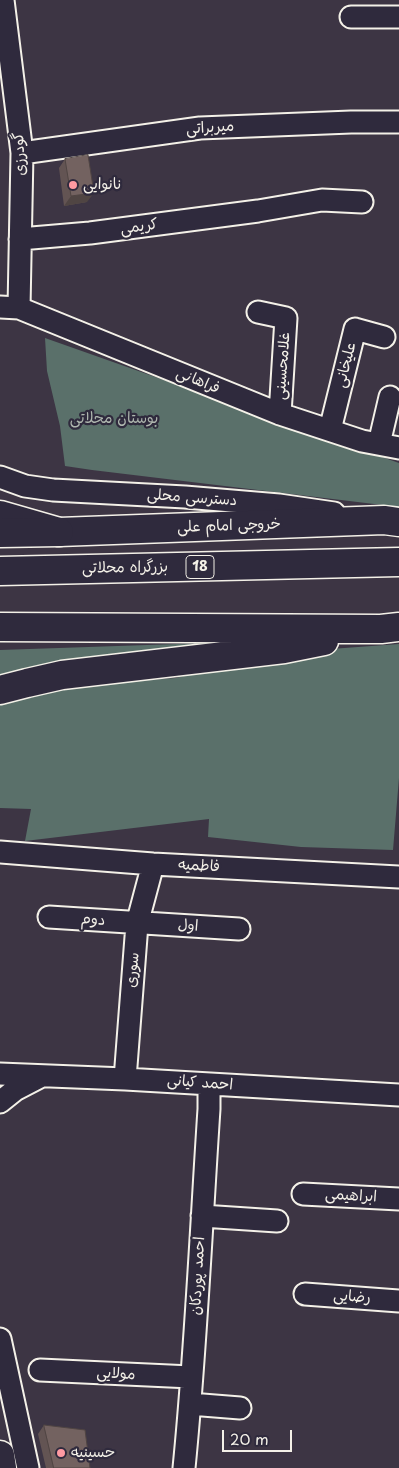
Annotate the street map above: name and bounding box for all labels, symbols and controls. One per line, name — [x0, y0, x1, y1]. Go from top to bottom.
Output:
street label: میربراتی — [185, 117, 235, 139]
street label: گودرزی — [10, 132, 30, 176]
place label: نانوایی — [83, 176, 122, 194]
marker: نانوایی — [67, 179, 79, 191]
street label: کریمی — [119, 215, 159, 239]
street label: غلامحسینی — [272, 332, 294, 400]
street label: علیخانی — [332, 340, 360, 390]
street label: فراهانی — [173, 364, 223, 398]
park label: بوستان محلاتی — [70, 410, 158, 428]
street label: دسترسی محلی — [146, 486, 238, 510]
street label: خروجی امام علی — [177, 515, 281, 537]
road number: 18 — [186, 556, 214, 578]
street label: بزرگراه محلاتی — [82, 558, 168, 578]
street label: فاطمیه — [178, 856, 220, 876]
street label: دوم — [80, 910, 106, 930]
street label: اول — [177, 916, 199, 936]
street label: سوری — [122, 952, 144, 988]
street label: احمد کیانی — [166, 1072, 234, 1094]
street label: ابراهیمی — [325, 1186, 377, 1206]
street label: احمد پوردکان — [187, 1236, 209, 1316]
street label: رضایی — [333, 1287, 371, 1307]
street label: مولایی — [96, 1364, 136, 1384]
scale bar — [224, 1420, 294, 1452]
text: 20 m — [230, 1427, 269, 1450]
place label: حسینیه — [71, 1444, 115, 1462]
marker: حسینیه — [55, 1447, 67, 1459]

